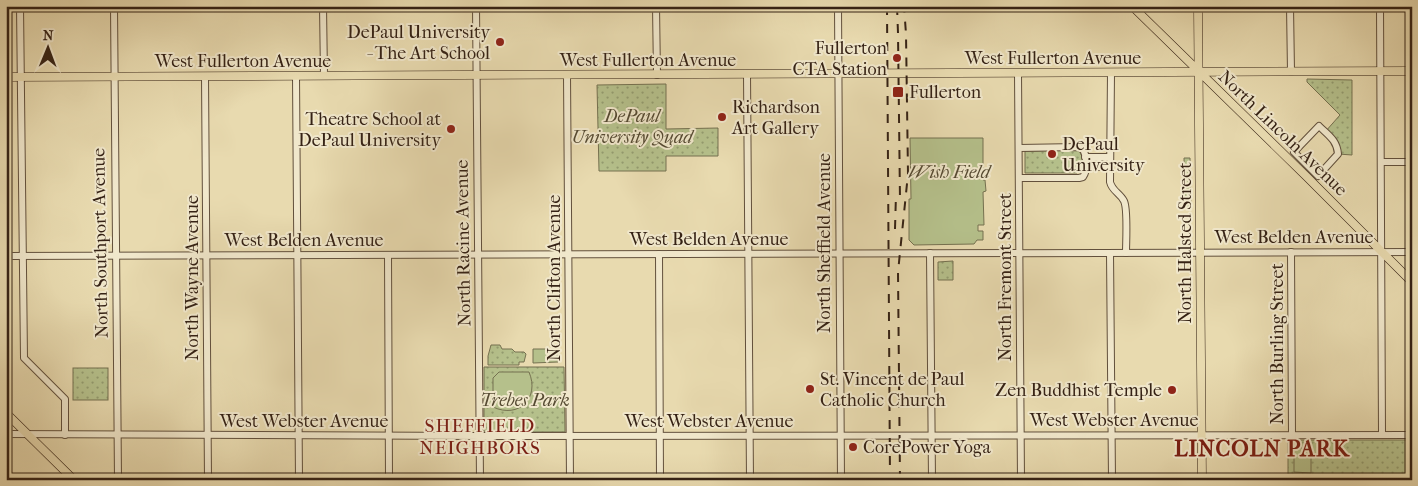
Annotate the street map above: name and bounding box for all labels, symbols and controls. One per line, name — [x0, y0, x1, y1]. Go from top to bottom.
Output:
north arrow — [22, 22, 72, 72]
place label: DePaul University - The Art School — [347, 22, 491, 64]
text: N — [43, 27, 54, 44]
marker: DePaul University - The Art School — [494, 36, 506, 48]
place label: Fullerton CTA Station — [793, 38, 888, 80]
street label: West Fullerton Avenue — [964, 48, 1141, 69]
street label: West Fullerton Avenue — [559, 50, 736, 71]
street label: West Fullerton Avenue — [154, 51, 331, 72]
marker: Fullerton CTA Station — [891, 52, 903, 64]
street label: North Lincoln Avenue — [1214, 66, 1352, 200]
place label: Fullerton — [909, 82, 982, 103]
marker: Fullerton — [891, 85, 905, 99]
place label: Richardson Art Gallery — [731, 97, 820, 139]
park label: DePaul University Quad — [572, 106, 695, 148]
place label: Theatre School at DePaul University — [298, 109, 442, 151]
marker: Richardson Art Gallery — [716, 111, 728, 123]
marker: Theatre School at DePaul University — [445, 123, 457, 135]
place label: DePaul University — [1062, 134, 1146, 176]
street label: North Southport Avenue — [88, 148, 113, 338]
marker: DePaul University — [1046, 148, 1058, 160]
street label: North Sheffield Avenue — [814, 153, 835, 333]
street label: North Racine Avenue — [452, 159, 475, 326]
park label: Wish Field — [908, 162, 993, 183]
street label: North Halsted Street — [1175, 162, 1196, 324]
street label: North Fremont Street — [995, 192, 1016, 361]
street label: North Wayne Avenue — [182, 195, 203, 361]
street label: North Clifton Avenue — [544, 195, 565, 361]
street label: West Belden Avenue — [1214, 227, 1374, 248]
street label: West Belden Avenue — [629, 229, 789, 250]
street label: West Belden Avenue — [224, 230, 384, 251]
street label: North Burling Street — [1267, 263, 1288, 425]
place label: St. Vincent de Paul Catholic Church — [820, 369, 965, 411]
place label: Zen Buddhist Temple — [995, 380, 1162, 401]
marker: St. Vincent de Paul Catholic Church — [804, 383, 816, 395]
marker: Zen Buddhist Temple — [1166, 384, 1178, 396]
park label: Trebes Park — [480, 390, 570, 411]
street label: West Webster Avenue — [1029, 410, 1198, 431]
street label: West Webster Avenue — [219, 411, 388, 432]
street label: West Webster Avenue — [624, 411, 793, 432]
district label: SHEFFIELD NEIGHBORS — [419, 415, 541, 459]
district label: LINCOLN PARK — [1174, 436, 1351, 462]
place label: CorePower Yoga — [863, 437, 991, 458]
marker: CorePower Yoga — [847, 441, 859, 453]

